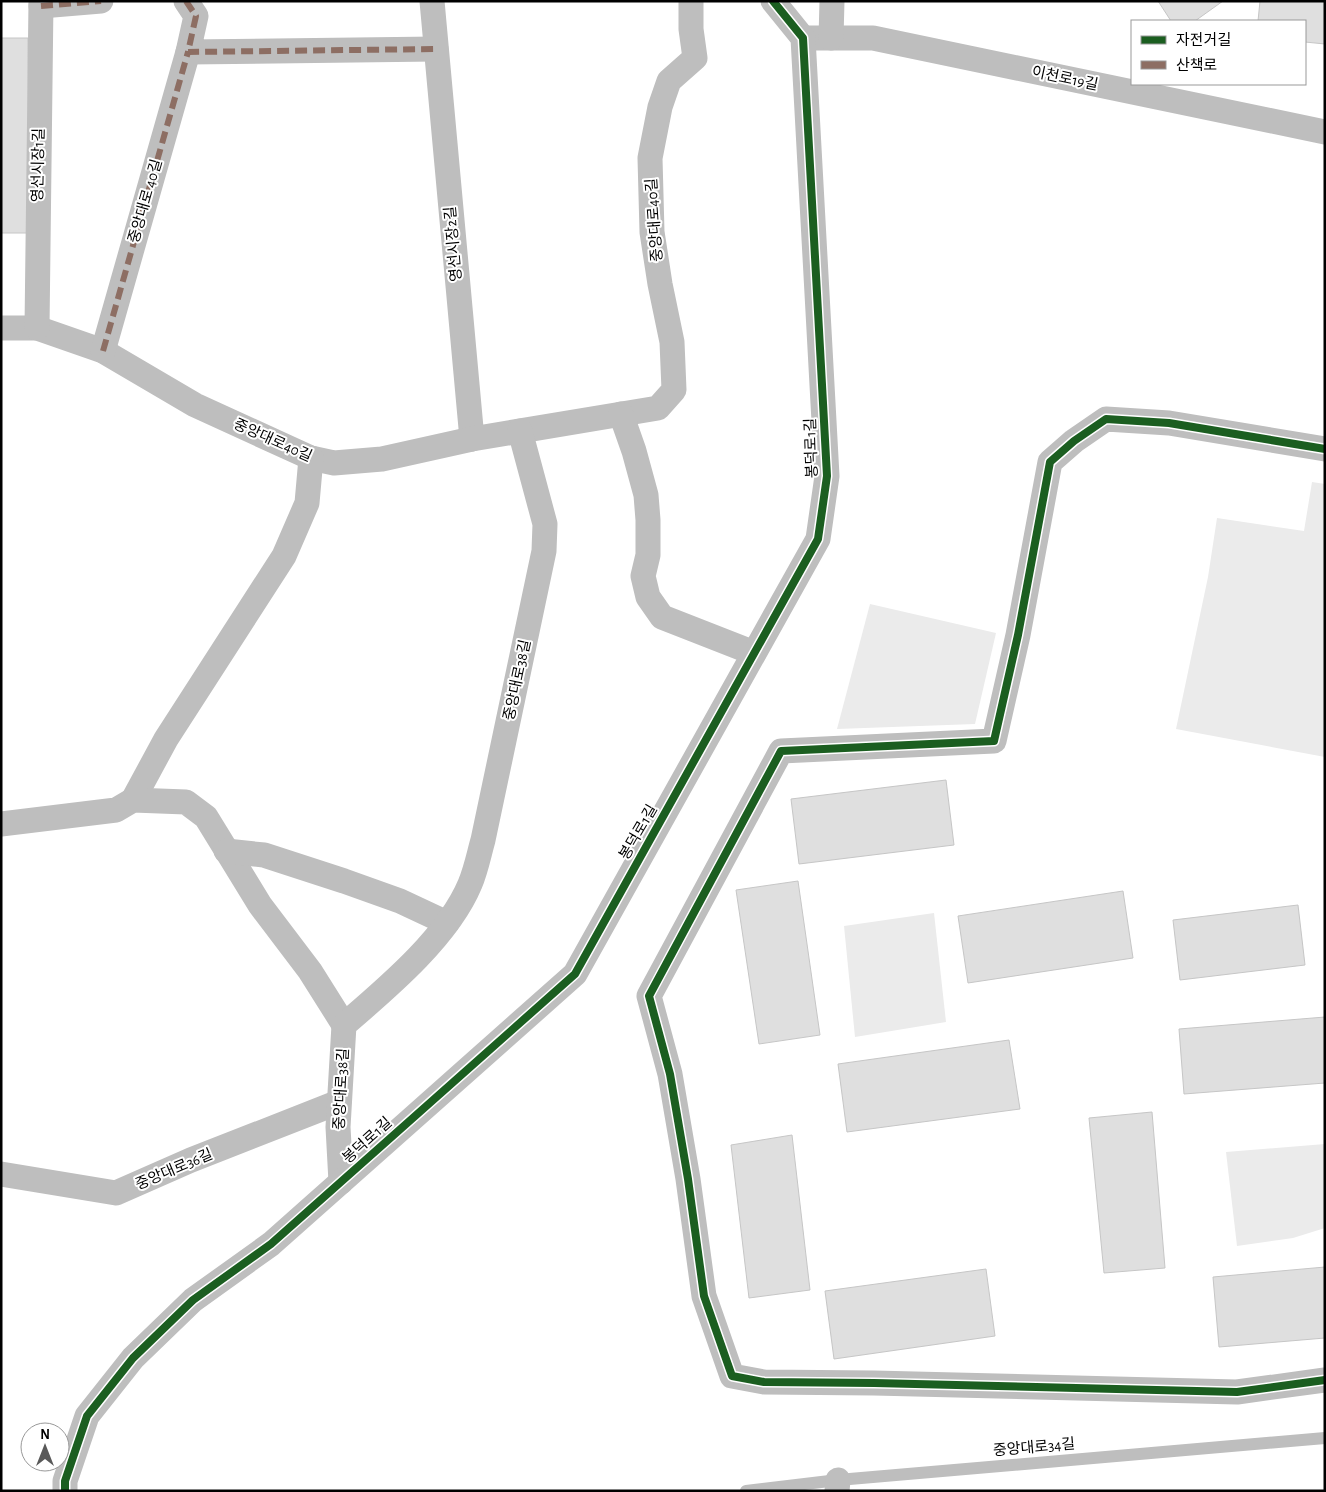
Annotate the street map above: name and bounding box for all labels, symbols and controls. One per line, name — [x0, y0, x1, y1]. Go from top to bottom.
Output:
legend — [1131, 20, 1306, 85]
text: 자전거길 — [1176, 32, 1231, 48]
text: 산책로 — [1176, 57, 1217, 73]
street label: 이천로19길 — [1030, 62, 1100, 93]
street label: 영선시장1길 — [29, 128, 47, 202]
street label: 중앙대로 40길 — [125, 157, 165, 245]
street label: 중앙대로40길 — [643, 177, 665, 263]
street label: 영선시장2길 — [442, 206, 464, 282]
street label: 중앙대로40길 — [231, 416, 315, 464]
street label: 봉덕로1길 — [802, 418, 820, 478]
street label: 중앙대로38길 — [501, 638, 533, 722]
street label: 봉덕로1길 — [616, 802, 660, 862]
street label: 중앙대로38길 — [331, 1047, 351, 1131]
street label: 봉덕로1길 — [339, 1114, 395, 1166]
street label: 중앙대로36길 — [133, 1146, 215, 1192]
north arrow — [20, 1422, 70, 1472]
text: N — [40, 1428, 50, 1442]
street label: 중앙대로34길 — [992, 1435, 1076, 1459]

